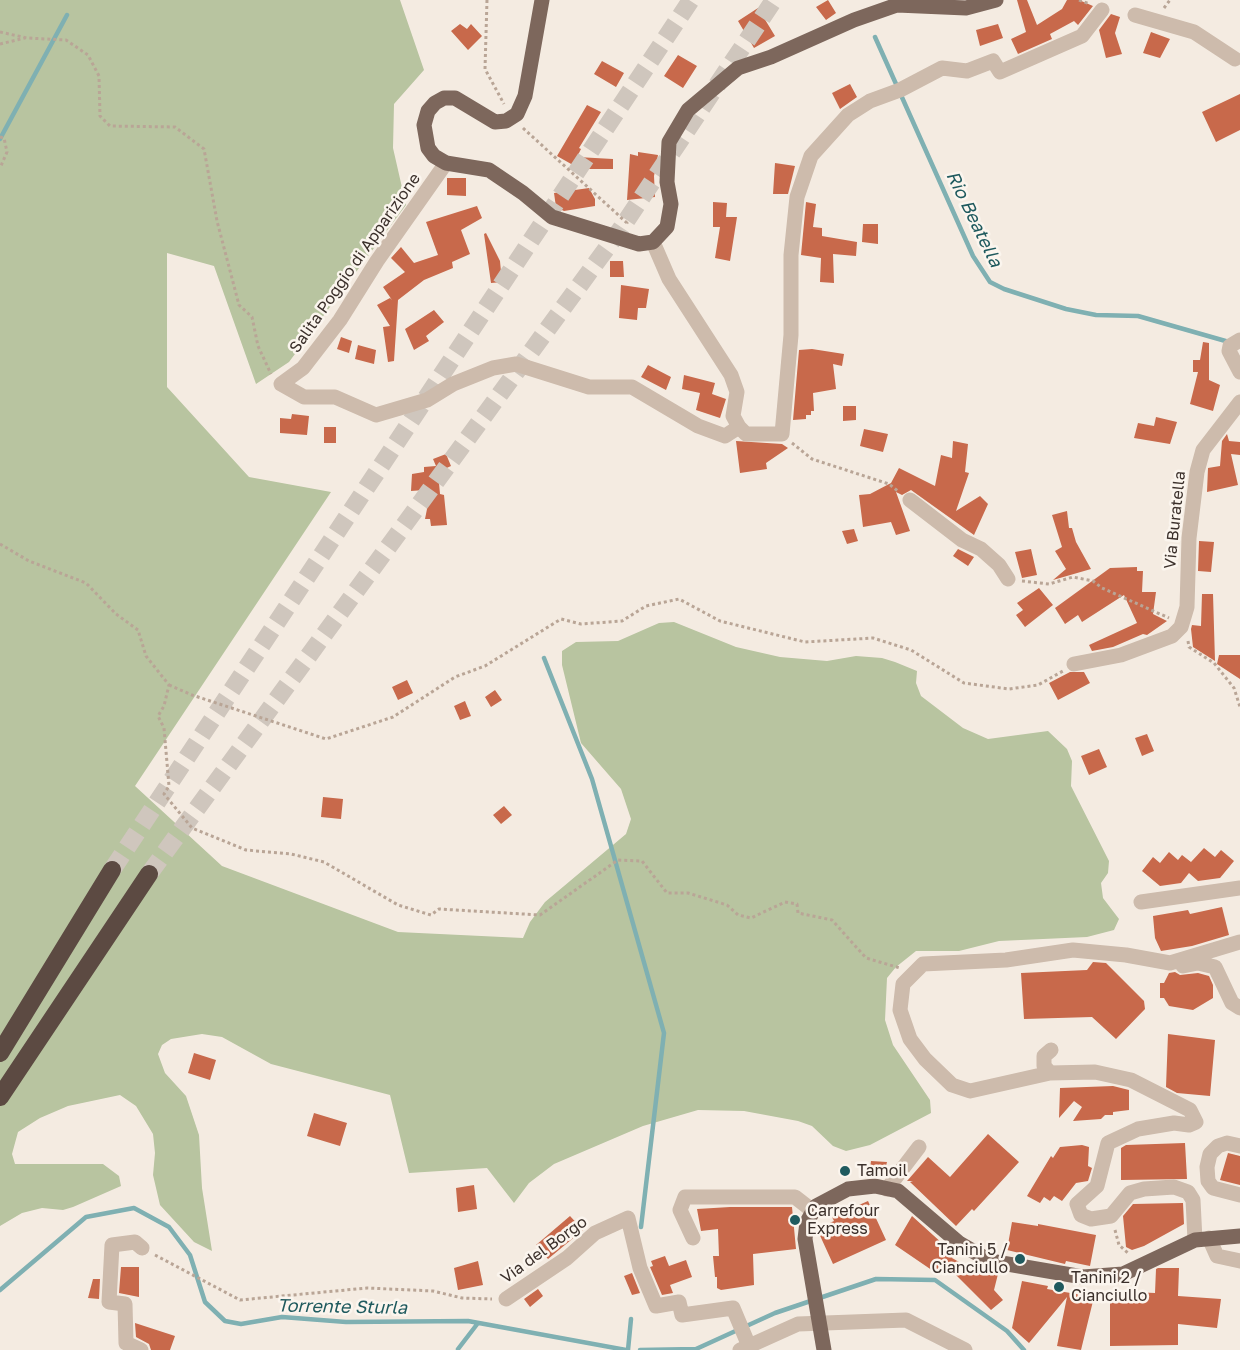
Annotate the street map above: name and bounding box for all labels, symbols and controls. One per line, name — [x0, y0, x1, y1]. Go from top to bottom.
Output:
water label: Rio Beatella — [941, 167, 1007, 271]
street label: Salita Poggio di Apparizione — [286, 169, 424, 357]
street label: Via Buratella — [1160, 470, 1190, 570]
place label: Tamoil — [857, 1161, 908, 1181]
marker: Tamoil — [838, 1164, 852, 1178]
place label: Carrefour Express — [807, 1201, 880, 1239]
street label: Via del Borgo — [497, 1212, 591, 1288]
marker: Carrefour Express — [788, 1213, 802, 1227]
place label: Tanini 5 / Cianciullo — [932, 1240, 1008, 1278]
marker: Tanini 5 / Cianciullo — [1013, 1252, 1027, 1266]
place label: Tanini 2 / Cianciullo — [1071, 1268, 1147, 1306]
marker: Tanini 2 / Cianciullo — [1052, 1280, 1066, 1294]
water label: Torrente Sturla — [277, 1295, 407, 1319]

